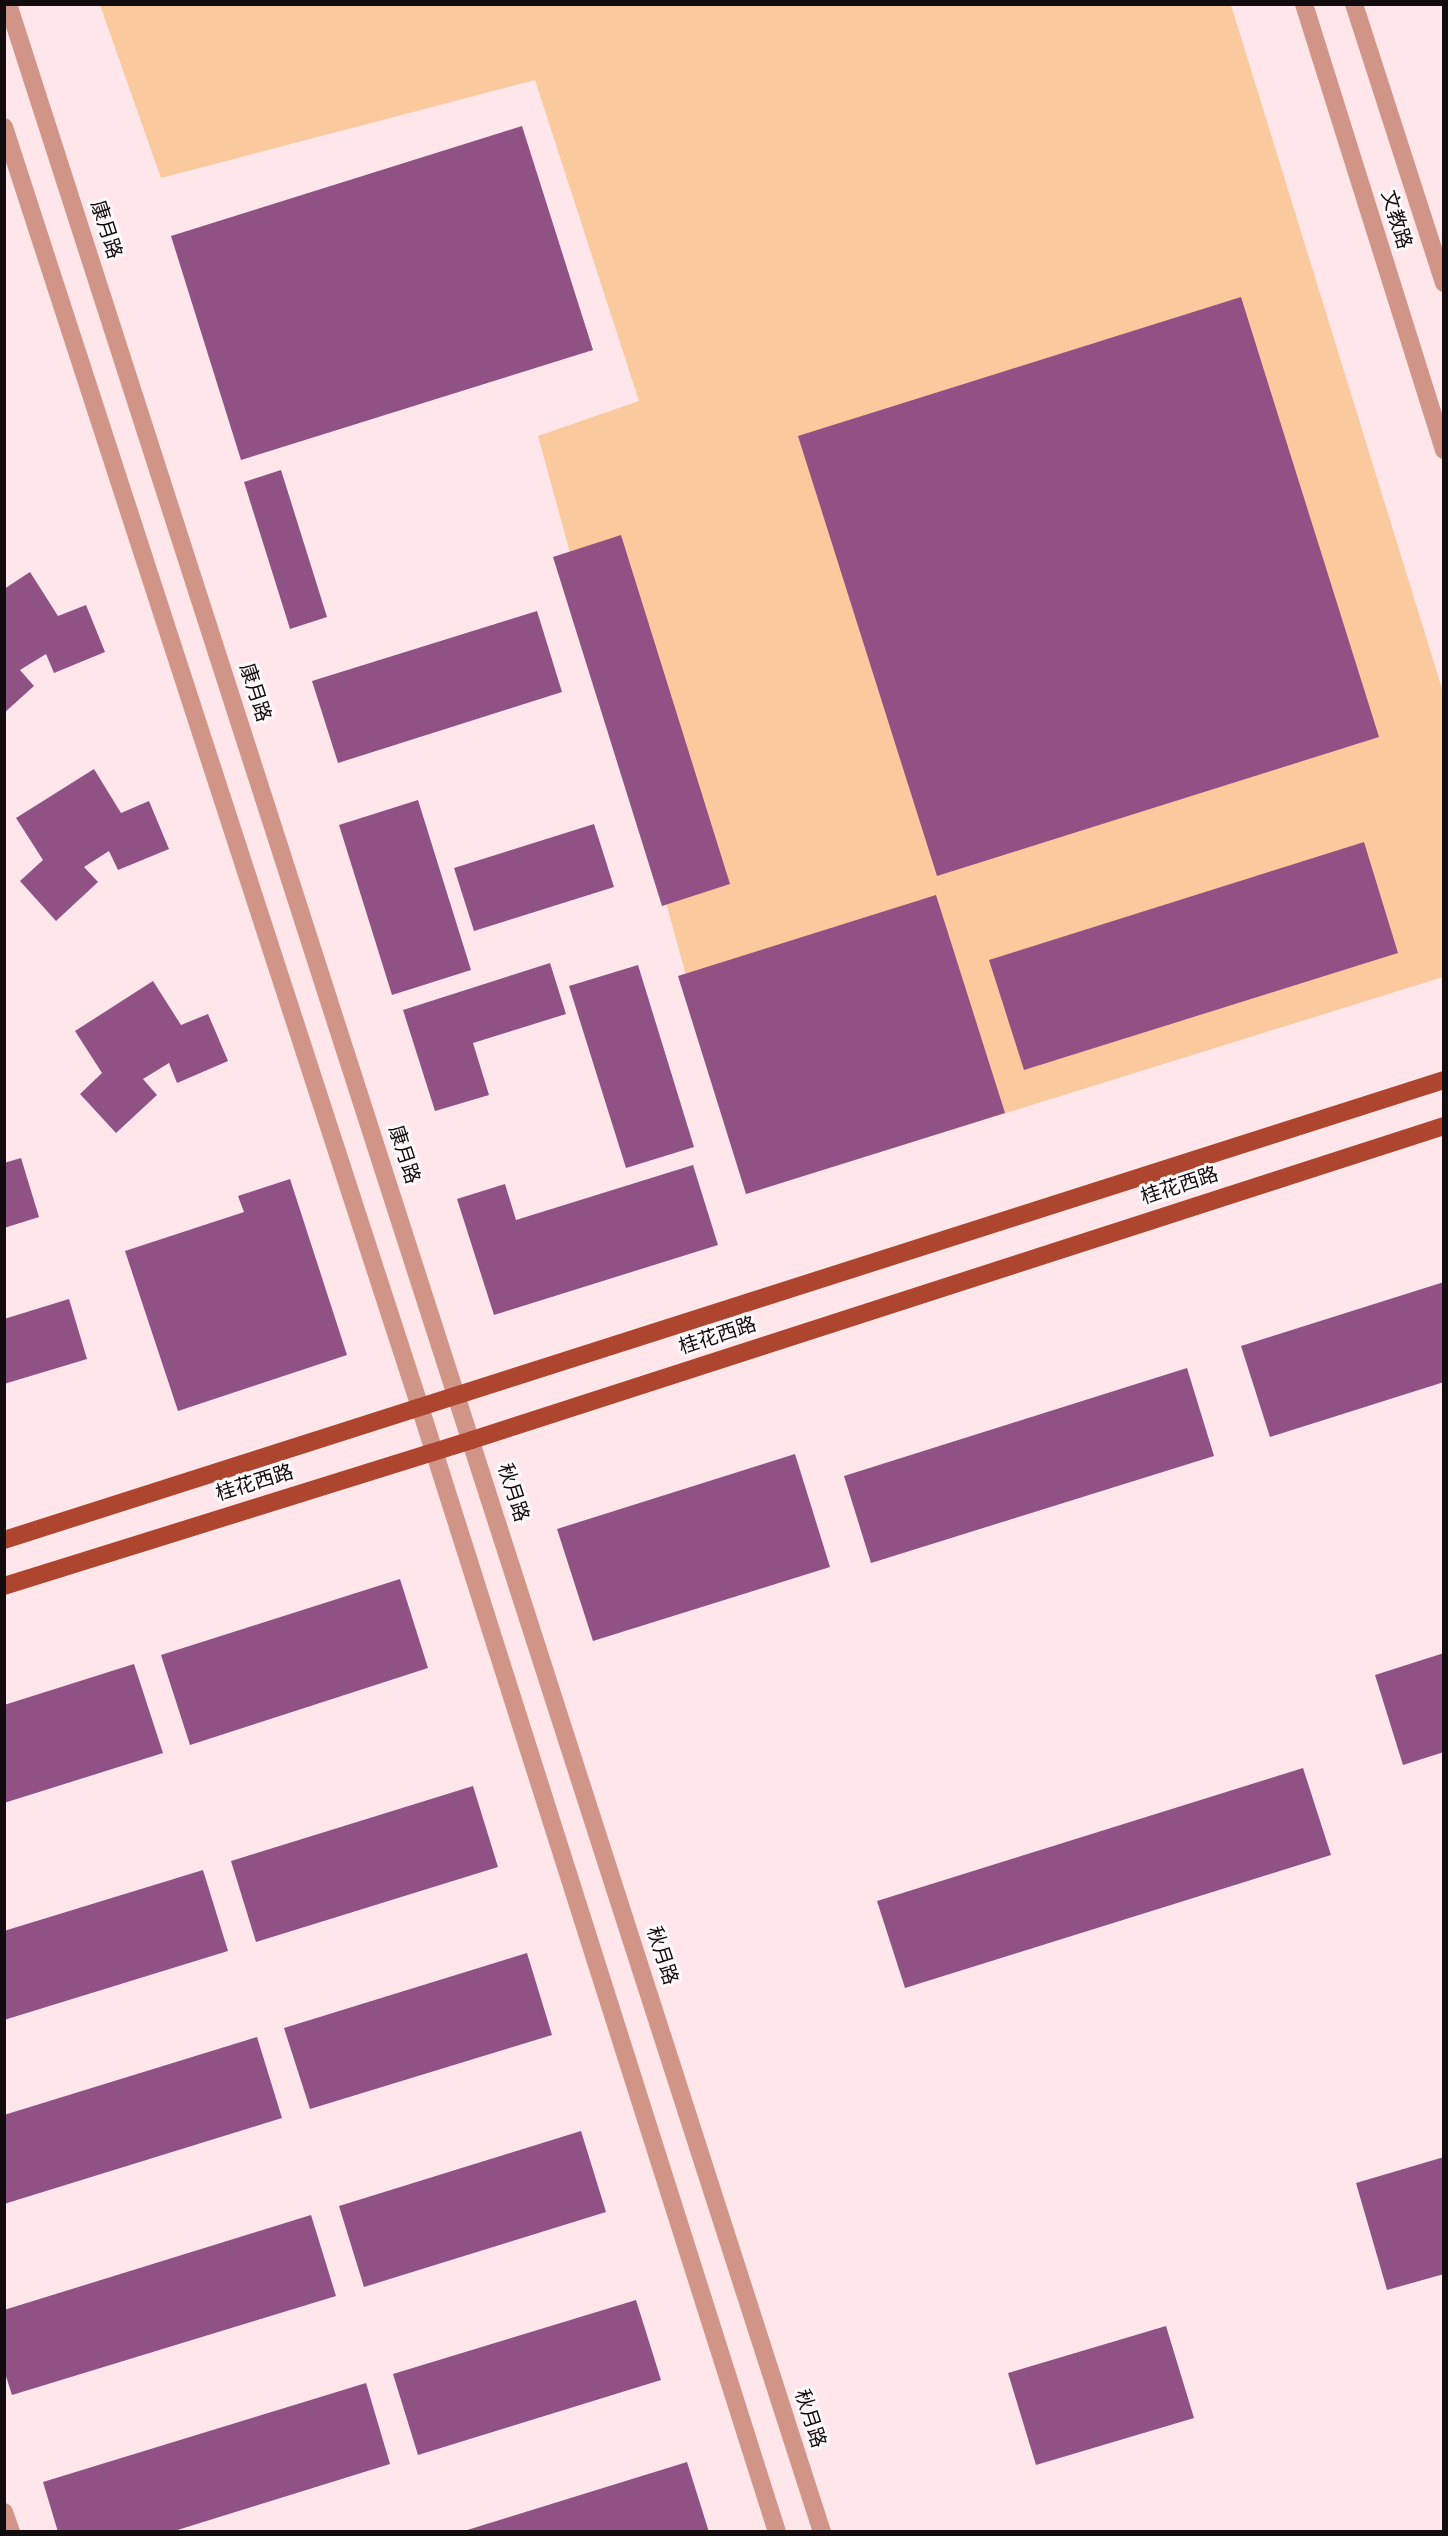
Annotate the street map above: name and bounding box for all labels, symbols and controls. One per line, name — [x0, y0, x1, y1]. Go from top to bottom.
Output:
street label: 文教路 — [1375, 188, 1415, 252]
street label: 康月路 — [84, 198, 126, 262]
street label: 康月路 — [233, 661, 275, 725]
street label: 康月路 — [382, 1123, 424, 1187]
street label: 桂花西路 — [1138, 1163, 1222, 1211]
street label: 桂花西路 — [676, 1313, 760, 1361]
street label: 桂花西路 — [213, 1461, 297, 1507]
street label: 秋月路 — [491, 1461, 533, 1525]
street label: 秋月路 — [640, 1924, 682, 1988]
street label: 秋月路 — [788, 2387, 830, 2451]

